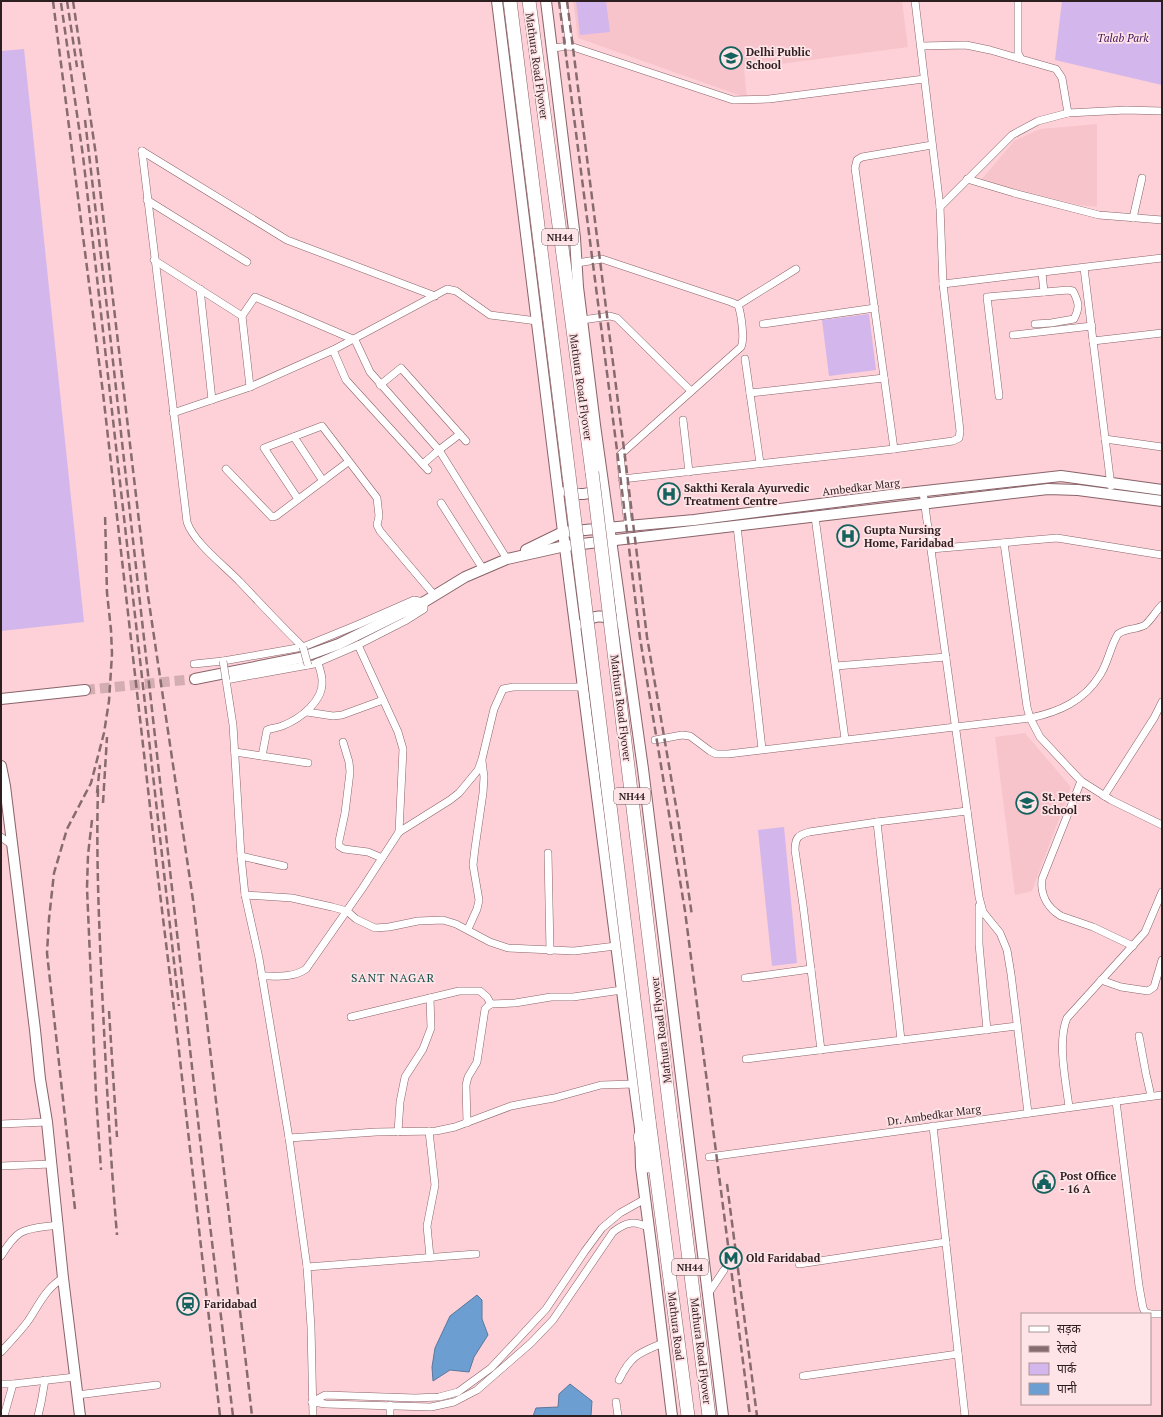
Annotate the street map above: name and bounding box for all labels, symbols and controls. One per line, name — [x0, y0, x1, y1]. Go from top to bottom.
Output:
street label: Mathura Road Flyover — [523, 12, 552, 121]
park label: Talab Park — [1097, 31, 1149, 45]
school or university icon: Delhi Public School — [718, 45, 744, 71]
place label: Delhi Public School — [746, 45, 811, 72]
road number: NH44 — [542, 229, 578, 245]
street label: Mathura Road Flyover — [567, 333, 596, 442]
street label: Ambedkar Marg — [821, 475, 901, 499]
hospital icon: Sakthi Kerala Ayurvedic Treatment Centre — [656, 481, 682, 507]
place label: Sakthi Kerala Ayurvedic Treatment Centre — [684, 481, 810, 508]
hospital icon: Gupta Nursing Home, Faridabad — [835, 523, 861, 549]
place label: Gupta Nursing Home, Faridabad — [864, 523, 954, 550]
street label: Mathura Road Flyover — [608, 654, 635, 763]
road number: NH44 — [614, 788, 650, 804]
school or university icon: St. Peters School — [1014, 790, 1040, 816]
place label: St. Peters School — [1042, 790, 1091, 817]
district label: SANT NAGAR — [351, 970, 435, 985]
street label: Mathura Road Flyover — [647, 975, 674, 1084]
street label: Dr. Ambedkar Marg — [886, 1101, 982, 1129]
public building icon: Post Office - 16 A — [1031, 1169, 1057, 1195]
place label: Post Office - 16 A — [1060, 1169, 1116, 1196]
metro station icon: Old Faridabad — [718, 1245, 744, 1271]
place label: Old Faridabad — [746, 1251, 821, 1265]
road number: NH44 — [672, 1259, 708, 1275]
station icon: Faridabad — [175, 1291, 201, 1317]
street label: Mathura Road — [665, 1291, 687, 1361]
place label: Faridabad — [204, 1297, 257, 1311]
street label: Mathura Road Flyover — [688, 1297, 715, 1406]
legend — [1021, 1313, 1151, 1405]
text: सड़क — [1057, 1321, 1082, 1336]
text: रेलवे — [1057, 1341, 1077, 1356]
text: पार्क — [1057, 1361, 1077, 1376]
text: पानी — [1057, 1381, 1078, 1396]

